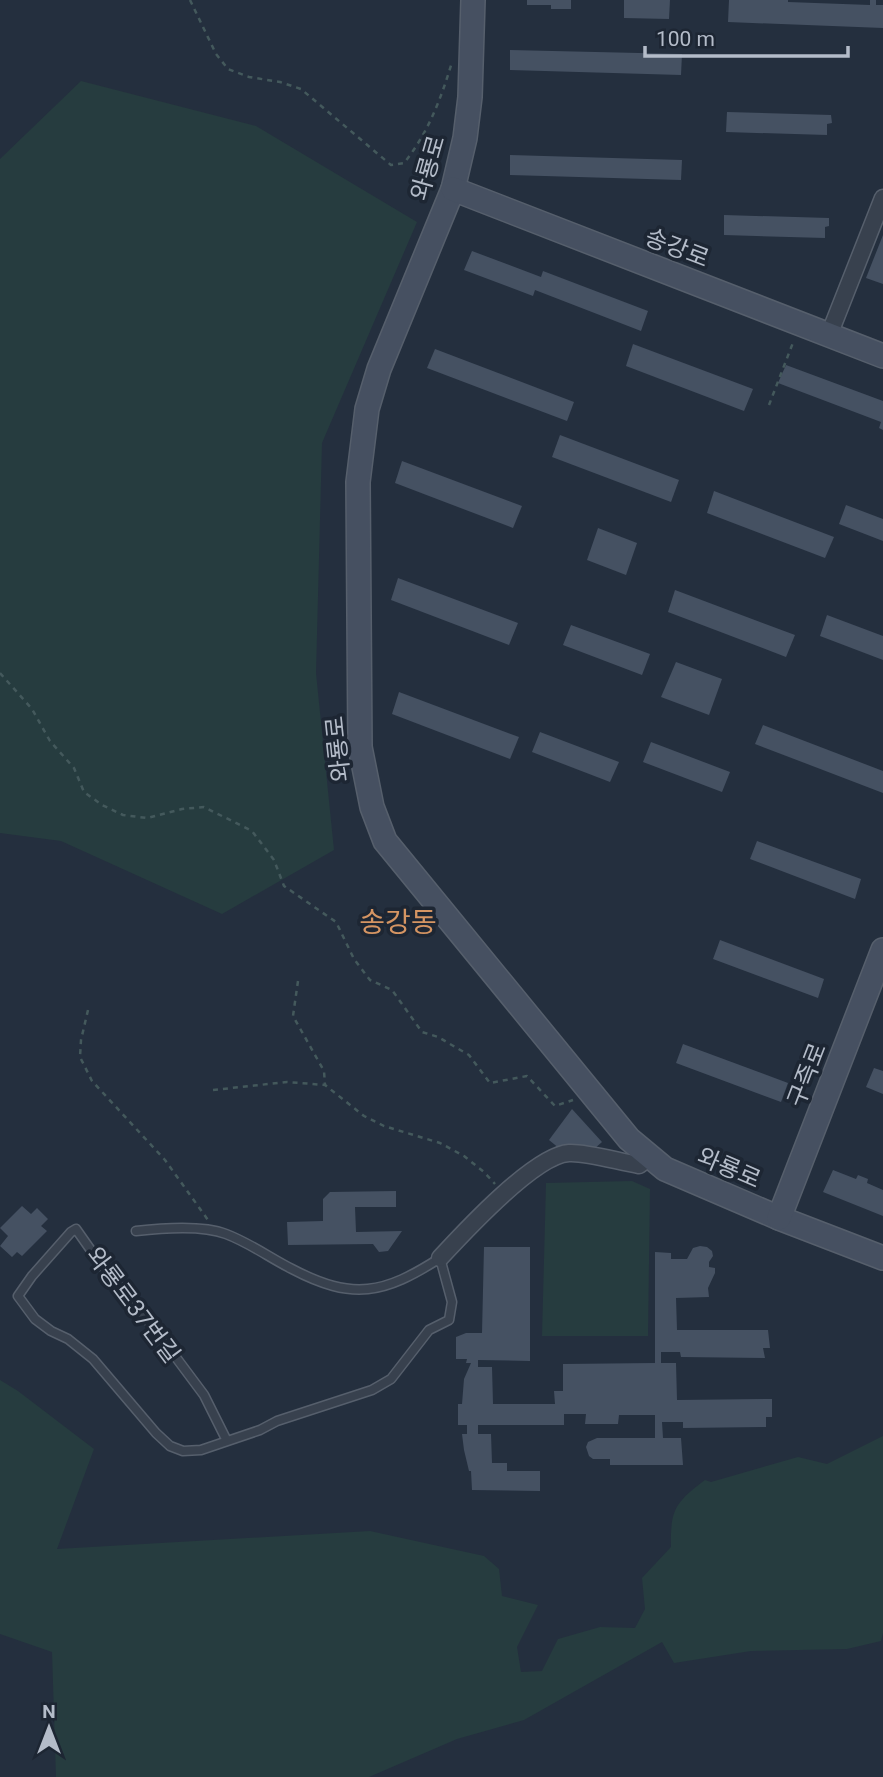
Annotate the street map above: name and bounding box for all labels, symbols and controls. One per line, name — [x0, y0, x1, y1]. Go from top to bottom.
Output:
scale bar — [645, 14, 848, 58]
text: 100 m — [656, 27, 715, 51]
street label: 와룡로 — [405, 132, 451, 204]
street label: 송강로 — [641, 223, 713, 273]
street label: 와룡로 — [321, 715, 355, 783]
district label: 송강동 — [359, 906, 437, 939]
street label: 구즉로 — [782, 1039, 832, 1111]
street label: 와룡로 — [693, 1142, 765, 1194]
street label: 와룡로37번길 — [80, 1242, 186, 1368]
north arrow — [14, 1693, 84, 1763]
text: N — [42, 1700, 56, 1723]

